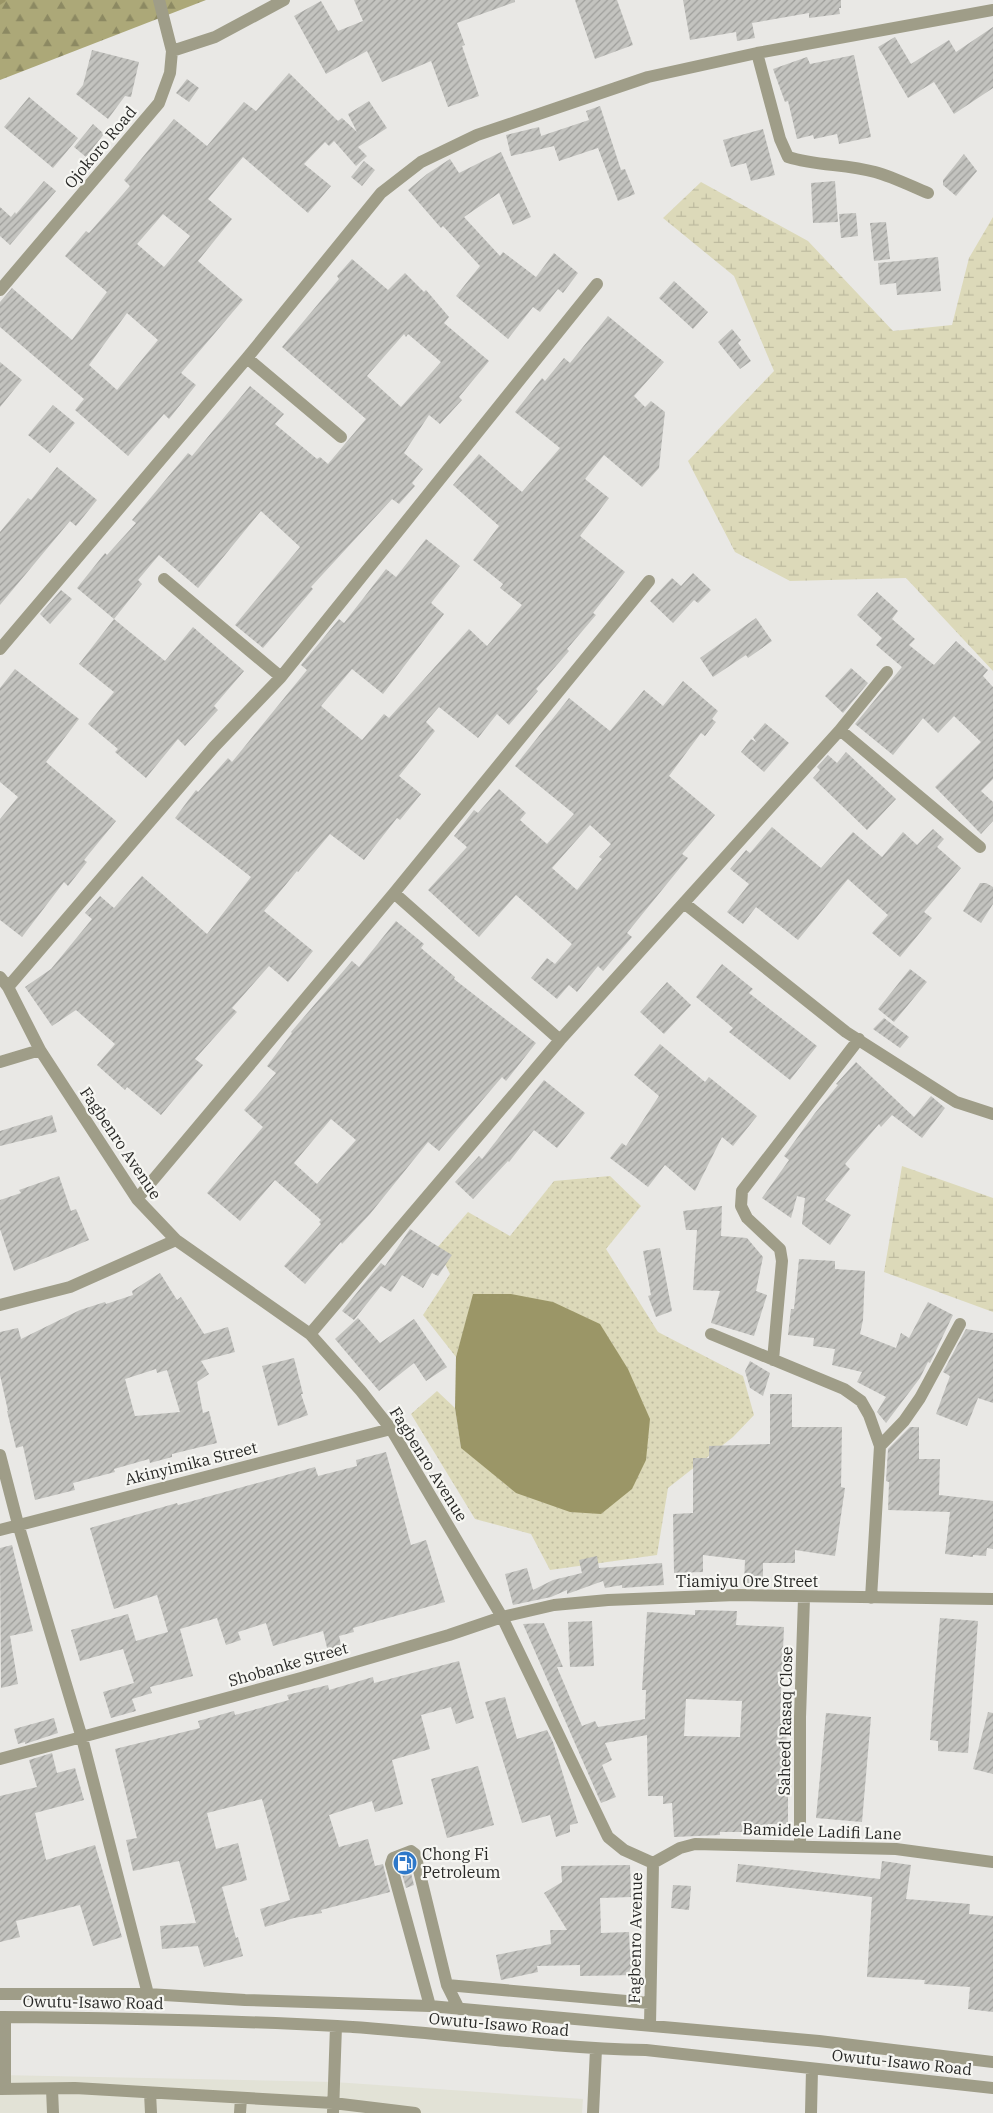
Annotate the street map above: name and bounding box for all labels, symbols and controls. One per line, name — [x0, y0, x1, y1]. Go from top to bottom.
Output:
street label: Ojokoro Road — [60, 102, 140, 192]
street label: Fagbenro Avenue — [76, 1083, 166, 1203]
street label: Fagbenro Avenue — [386, 1403, 472, 1525]
street label: Akinyimika Street — [123, 1437, 260, 1489]
street label: Tiamiyu Ore Street — [676, 1571, 819, 1591]
street label: Shobanke Street — [226, 1637, 350, 1691]
street label: Saheed Rasaq Close — [774, 1646, 796, 1796]
street label: Bamidele Ladifi Lane — [742, 1818, 902, 1844]
place label: Chong Fi Petroleum — [422, 1844, 501, 1882]
fuel station icon: Chong Fi Petroleum — [392, 1850, 418, 1876]
street label: Fagbenro Avenue — [624, 1872, 646, 2004]
street label: Owutu-Isawo Road — [22, 1991, 164, 2013]
street label: Owutu-Isawo Road — [428, 2008, 570, 2040]
street label: Owutu-Isawo Road — [831, 2045, 973, 2079]

